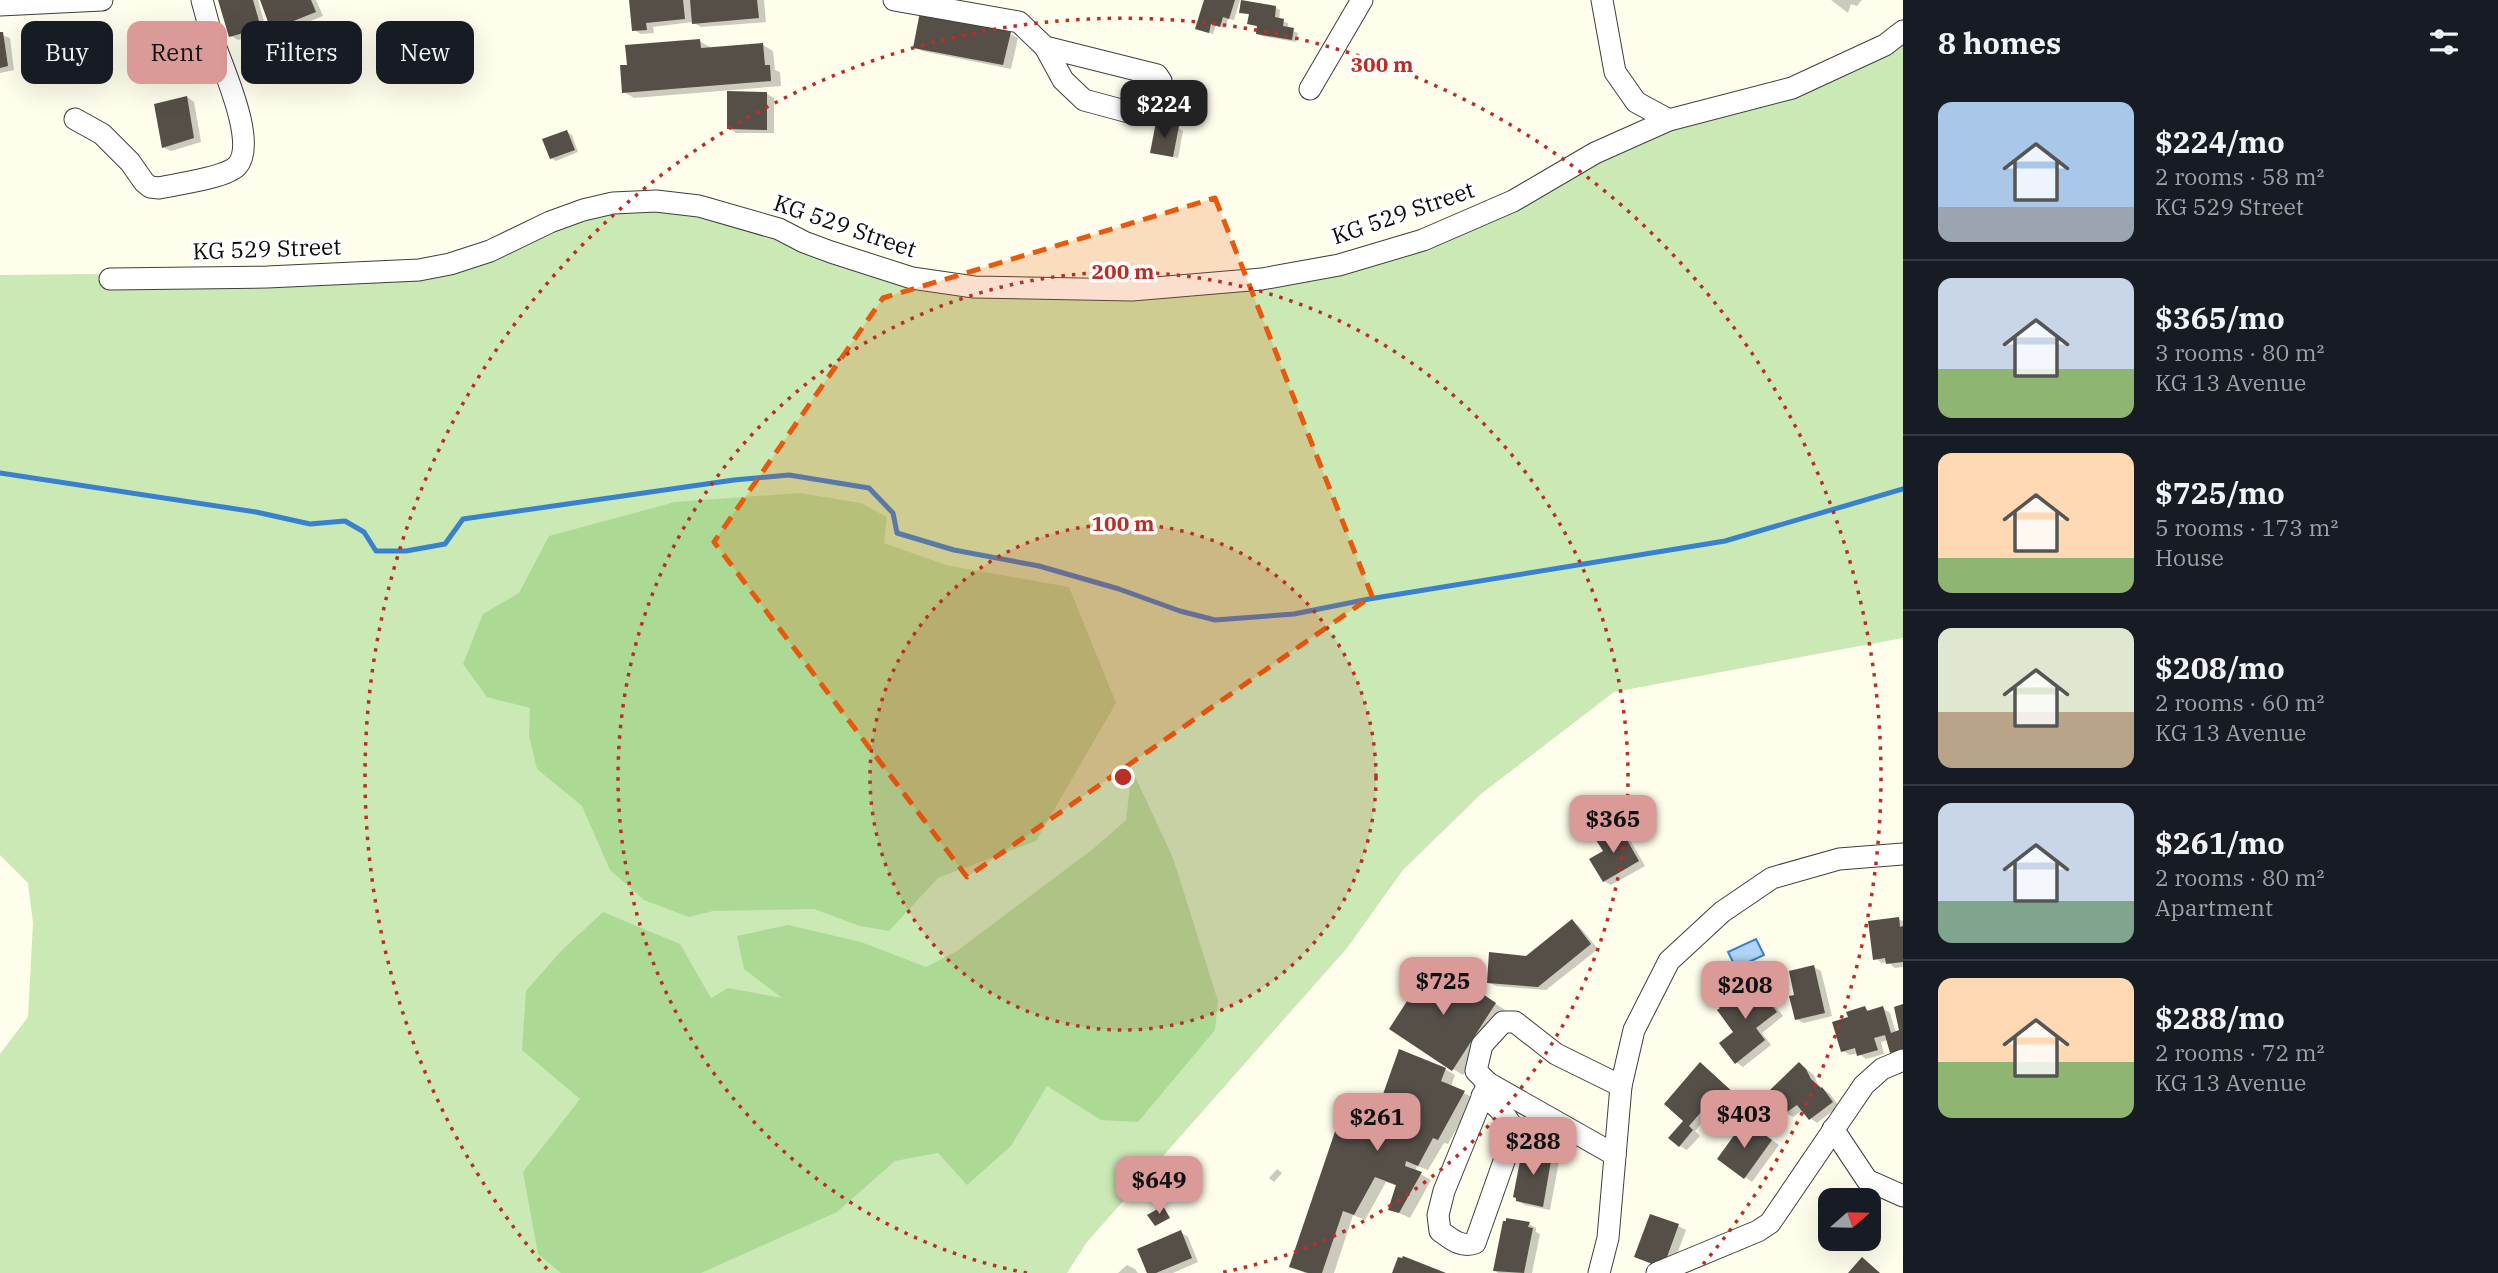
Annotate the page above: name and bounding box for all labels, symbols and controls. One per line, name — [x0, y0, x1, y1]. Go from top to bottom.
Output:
chip: Buy — [21, 21, 113, 84]
chip: Rent — [127, 21, 227, 84]
chip: Filters — [241, 21, 362, 84]
chip: New — [376, 21, 474, 84]
text: 8 homes — [1938, 23, 2061, 62]
icon: filters — [2425, 23, 2463, 61]
text: 300 m — [1350, 50, 1414, 78]
pin: $224 — [1123, 80, 1205, 140]
text: $224 — [1136, 88, 1192, 118]
text: $224/mo — [2155, 122, 2285, 161]
icon: home — [1994, 130, 2078, 214]
text: 2 rooms · 58 m² — [2155, 161, 2325, 191]
street label: KG 529 Street — [1327, 174, 1478, 250]
street label: KG 529 Street — [770, 187, 921, 263]
text: KG 529 Street — [2155, 191, 2304, 221]
street label: KG 529 Street — [192, 230, 342, 266]
text: 200 m — [1091, 257, 1155, 285]
text: $365/mo — [2155, 298, 2285, 337]
icon: home — [1994, 306, 2078, 390]
text: 3 rooms · 80 m² — [2155, 337, 2325, 367]
text: KG 13 Avenue — [2155, 367, 2306, 397]
text: $725/mo — [2155, 473, 2285, 512]
icon: home — [1994, 481, 2078, 565]
text: 100 m — [1091, 509, 1155, 537]
text: 5 rooms · 173 m² — [2155, 512, 2338, 542]
text: House — [2155, 542, 2224, 572]
text: $208/mo — [2155, 648, 2285, 687]
icon: home — [1994, 656, 2078, 740]
text: 2 rooms · 60 m² — [2155, 687, 2325, 717]
text: KG 13 Avenue — [2155, 717, 2306, 747]
centre of rings — [1111, 765, 1135, 789]
pin: $365 — [1572, 796, 1654, 855]
text: $365 — [1585, 803, 1641, 833]
text: $261/mo — [2155, 823, 2285, 862]
icon: home — [1994, 831, 2078, 915]
text: 2 rooms · 80 m² — [2155, 862, 2325, 892]
text: Apartment — [2155, 892, 2273, 922]
pin: $725 — [1402, 958, 1484, 1017]
pin: $208 — [1704, 962, 1786, 1021]
text: $725 — [1415, 965, 1471, 995]
text: $208 — [1717, 969, 1773, 999]
text: $288/mo — [2155, 998, 2285, 1037]
icon: home — [1994, 1006, 2078, 1090]
text: 2 rooms · 72 m² — [2155, 1037, 2325, 1067]
text: KG 13 Avenue — [2155, 1067, 2306, 1097]
pin: $403 — [1703, 1090, 1785, 1150]
pin: $261 — [1336, 1094, 1418, 1153]
text: $403 — [1716, 1098, 1772, 1128]
text: $261 — [1349, 1101, 1405, 1131]
pin: $288 — [1492, 1118, 1574, 1177]
text: $288 — [1505, 1125, 1561, 1155]
pin: $649 — [1118, 1156, 1200, 1216]
text: $649 — [1131, 1164, 1187, 1194]
north arrow — [1818, 1188, 1881, 1251]
map controls — [1818, 1188, 1881, 1251]

